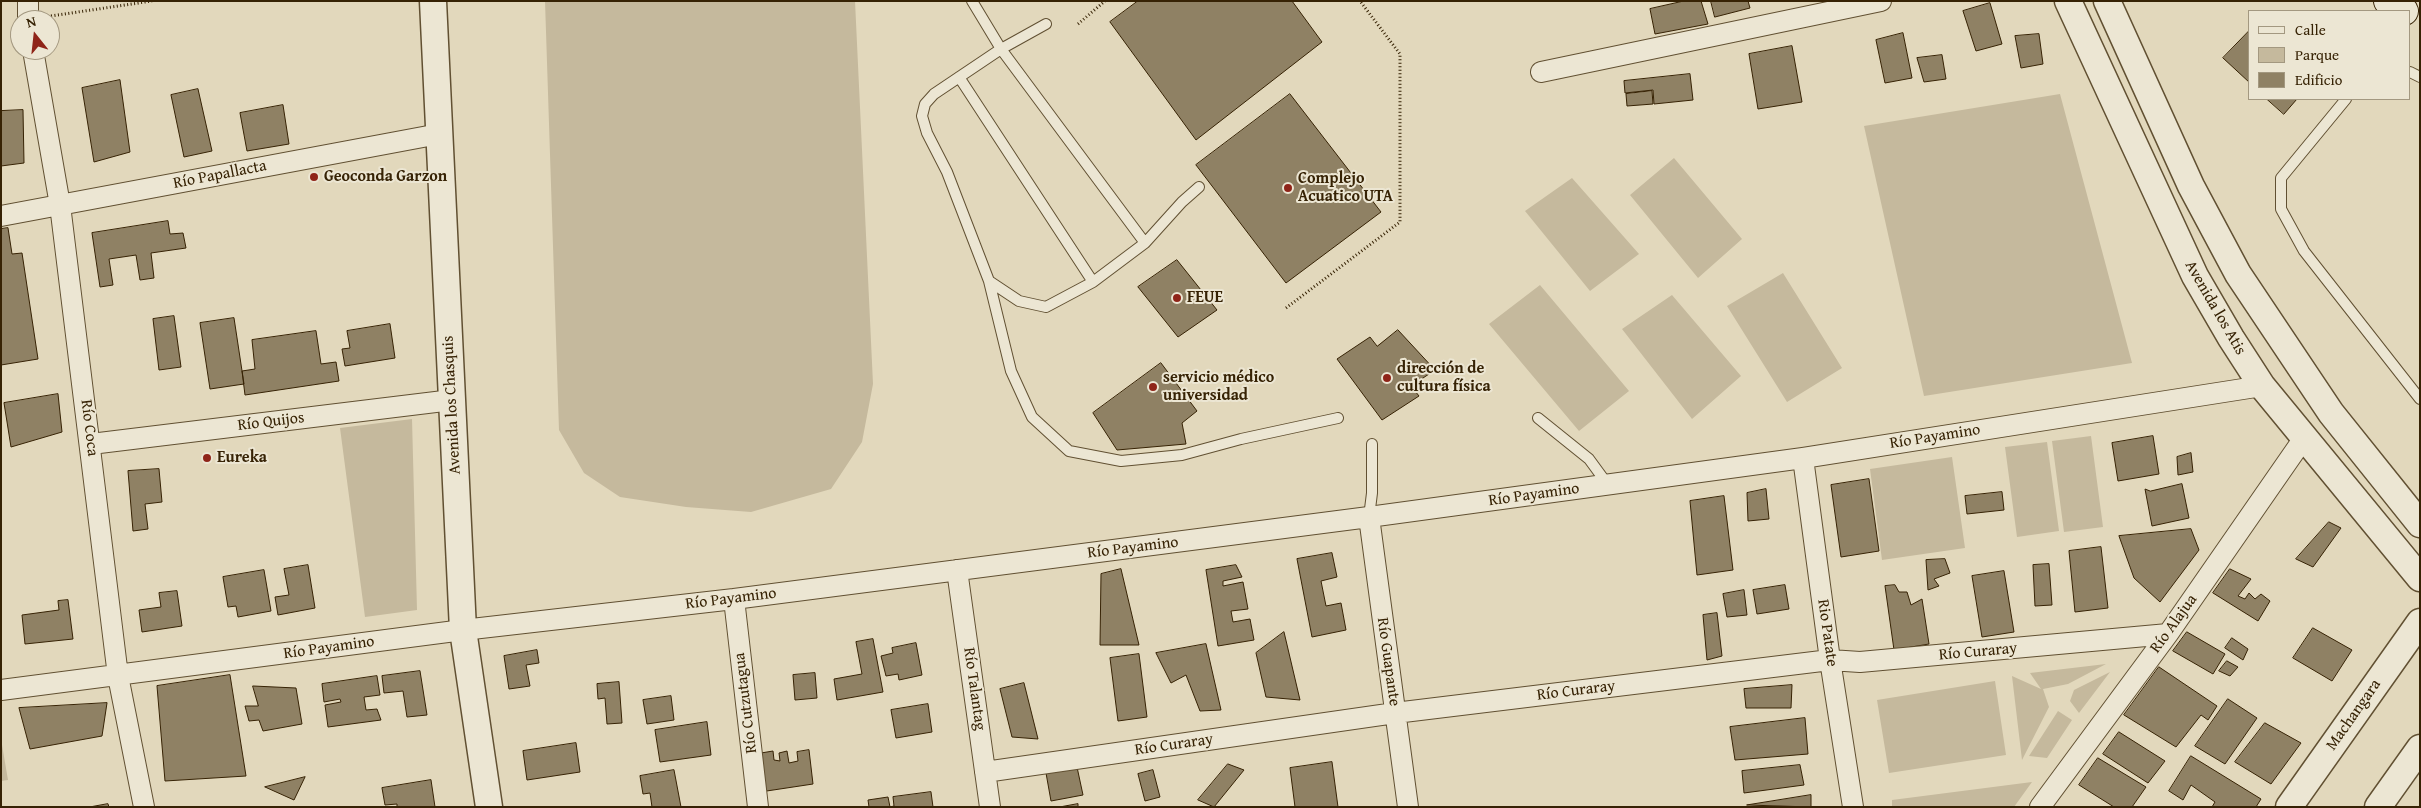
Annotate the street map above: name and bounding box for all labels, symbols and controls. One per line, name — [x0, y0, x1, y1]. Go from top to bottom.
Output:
north arrow — [10, 10, 60, 60]
legend — [2248, 10, 2411, 100]
text: N — [24, 11, 38, 32]
text: Calle — [2295, 19, 2326, 40]
text: Parque — [2295, 44, 2339, 65]
text: Edificio — [2295, 69, 2342, 90]
street label: Río Papallacta — [172, 157, 268, 193]
place label: Geoconda Garzon — [324, 167, 447, 187]
place label: Complejo Acuatico UTA — [1298, 169, 1393, 207]
marker: Geoconda Garzon — [308, 171, 320, 183]
marker: Complejo Acuatico UTA — [1282, 182, 1294, 194]
street label: Avenida los Atis — [2180, 257, 2250, 359]
place label: FEUE — [1187, 288, 1223, 308]
marker: FEUE — [1171, 292, 1183, 304]
street label: Avenida los Chasquis — [439, 335, 465, 475]
place label: dirección de cultura física — [1397, 359, 1491, 397]
place label: servicio médico universidad — [1163, 368, 1274, 406]
marker: dirección de cultura física — [1381, 372, 1393, 384]
marker: servicio médico universidad — [1147, 381, 1159, 393]
street label: Río Coca — [76, 399, 102, 457]
street label: Río Quijos — [237, 408, 305, 436]
street label: Río Payamino — [1888, 420, 1982, 454]
place label: Eureka — [217, 448, 267, 468]
marker: Eureka — [201, 452, 213, 464]
street label: Río Payamino — [1487, 479, 1581, 511]
street label: Río Payamino — [1086, 533, 1180, 563]
street label: Río Payamino — [684, 584, 778, 614]
street label: Río Alajua — [2146, 591, 2202, 657]
street label: Rio Patate — [1813, 598, 1841, 668]
street label: Río Guapante — [1372, 616, 1404, 708]
street label: Río Payamino — [282, 632, 376, 664]
street label: Río Curaray — [1938, 639, 2018, 665]
street label: Río Talantag — [959, 646, 989, 732]
street label: Río Cutzutagua — [730, 651, 762, 755]
street label: Machangara — [2322, 676, 2386, 754]
street label: Río Curaray — [1536, 677, 1616, 705]
street label: Río Curaray — [1134, 730, 1214, 760]

